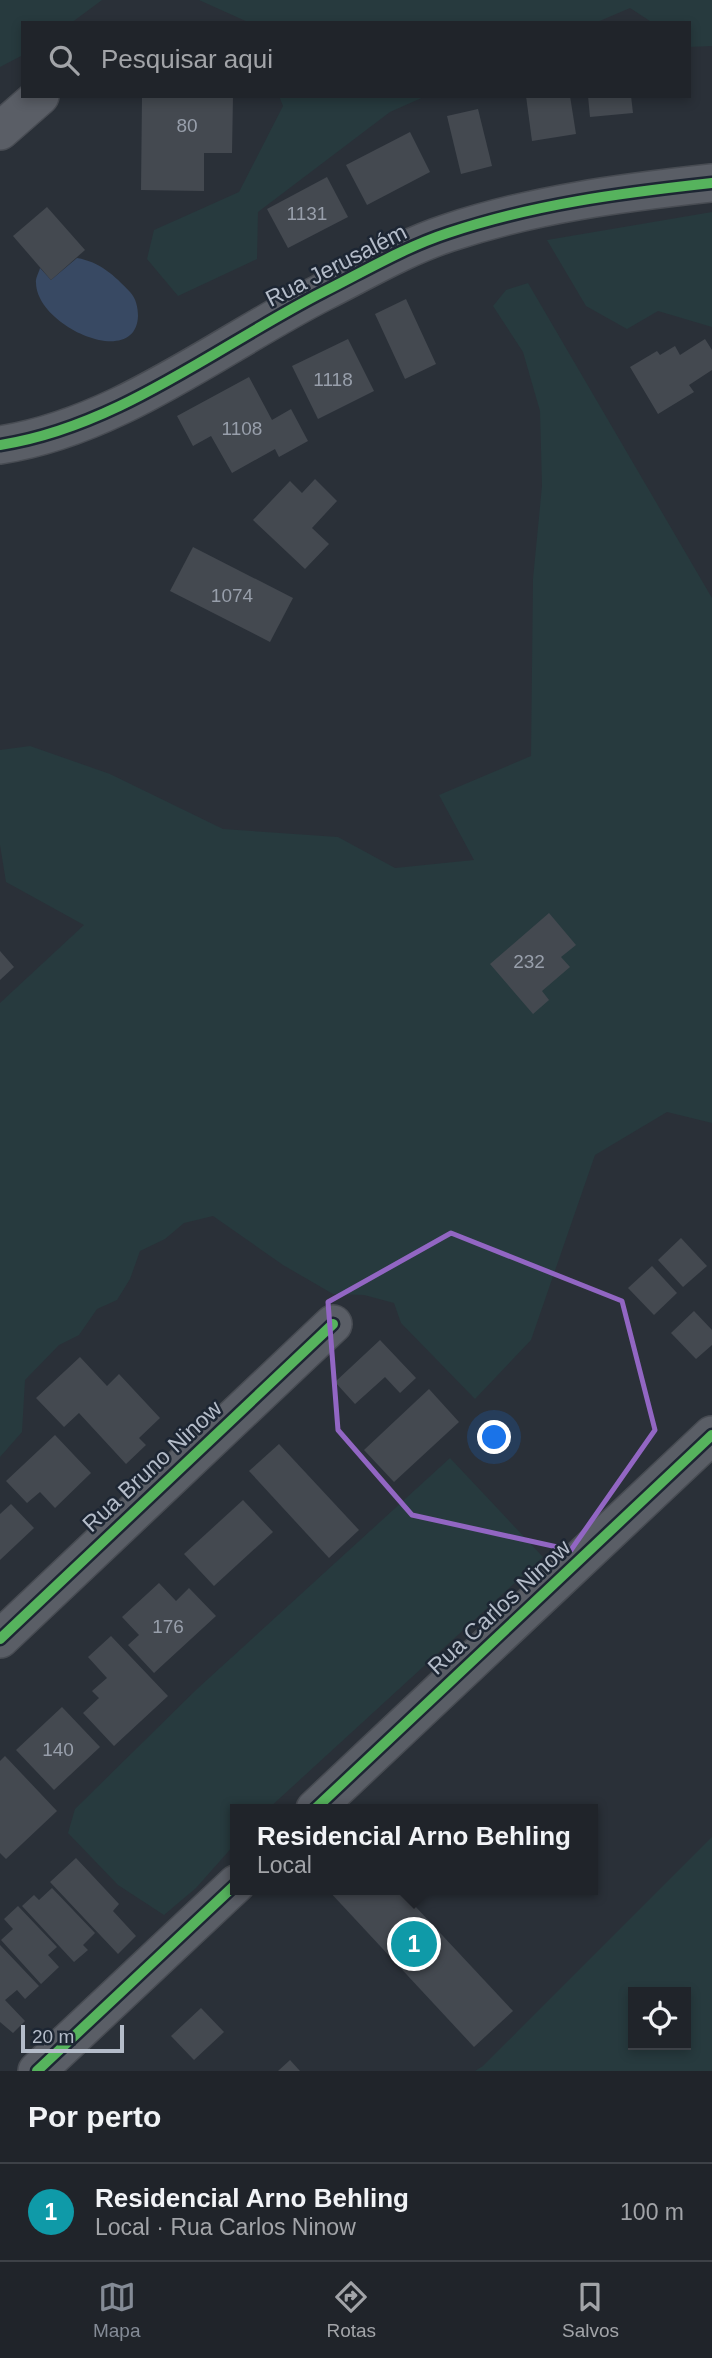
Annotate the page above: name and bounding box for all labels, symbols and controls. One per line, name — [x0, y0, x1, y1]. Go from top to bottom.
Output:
search box — [21, 21, 691, 98]
icon: search — [45, 41, 83, 79]
text: Pesquisar aqui — [101, 44, 273, 74]
house number: 80 — [176, 115, 198, 136]
house number: 1131 — [287, 203, 327, 224]
street label: Rua Jerusalém — [261, 218, 411, 312]
house number: 1118 — [313, 369, 353, 390]
house number: 1108 — [222, 418, 262, 439]
house number: 1074 — [211, 585, 254, 606]
house number: 232 — [513, 951, 545, 972]
street label: Rua Bruno Ninow — [77, 1395, 227, 1537]
your location — [477, 1420, 511, 1454]
street label: Rua Carlos Ninow — [422, 1534, 576, 1680]
house number: 176 — [152, 1616, 184, 1637]
house number: 140 — [42, 1739, 74, 1760]
popup — [230, 1804, 598, 1895]
text: Residencial Arno Behling — [257, 1821, 571, 1851]
text: Local — [257, 1852, 312, 1878]
pin: 1 — [391, 1918, 437, 1970]
map controls — [628, 1987, 691, 2050]
button: locate — [628, 1987, 691, 2050]
scale bar — [21, 2022, 124, 2054]
text: 20 m — [32, 2026, 74, 2047]
text: Por perto — [28, 2100, 161, 2133]
text: Residencial Arno Behling — [95, 2183, 409, 2213]
text: 1 — [45, 2199, 57, 2225]
text: 100 m — [620, 2199, 684, 2225]
text: Local · Rua Carlos Ninow — [95, 2214, 356, 2240]
tab: Mapa — [93, 2278, 140, 2342]
tab: Rotas — [326, 2278, 376, 2342]
tab: Salvos — [562, 2278, 619, 2342]

